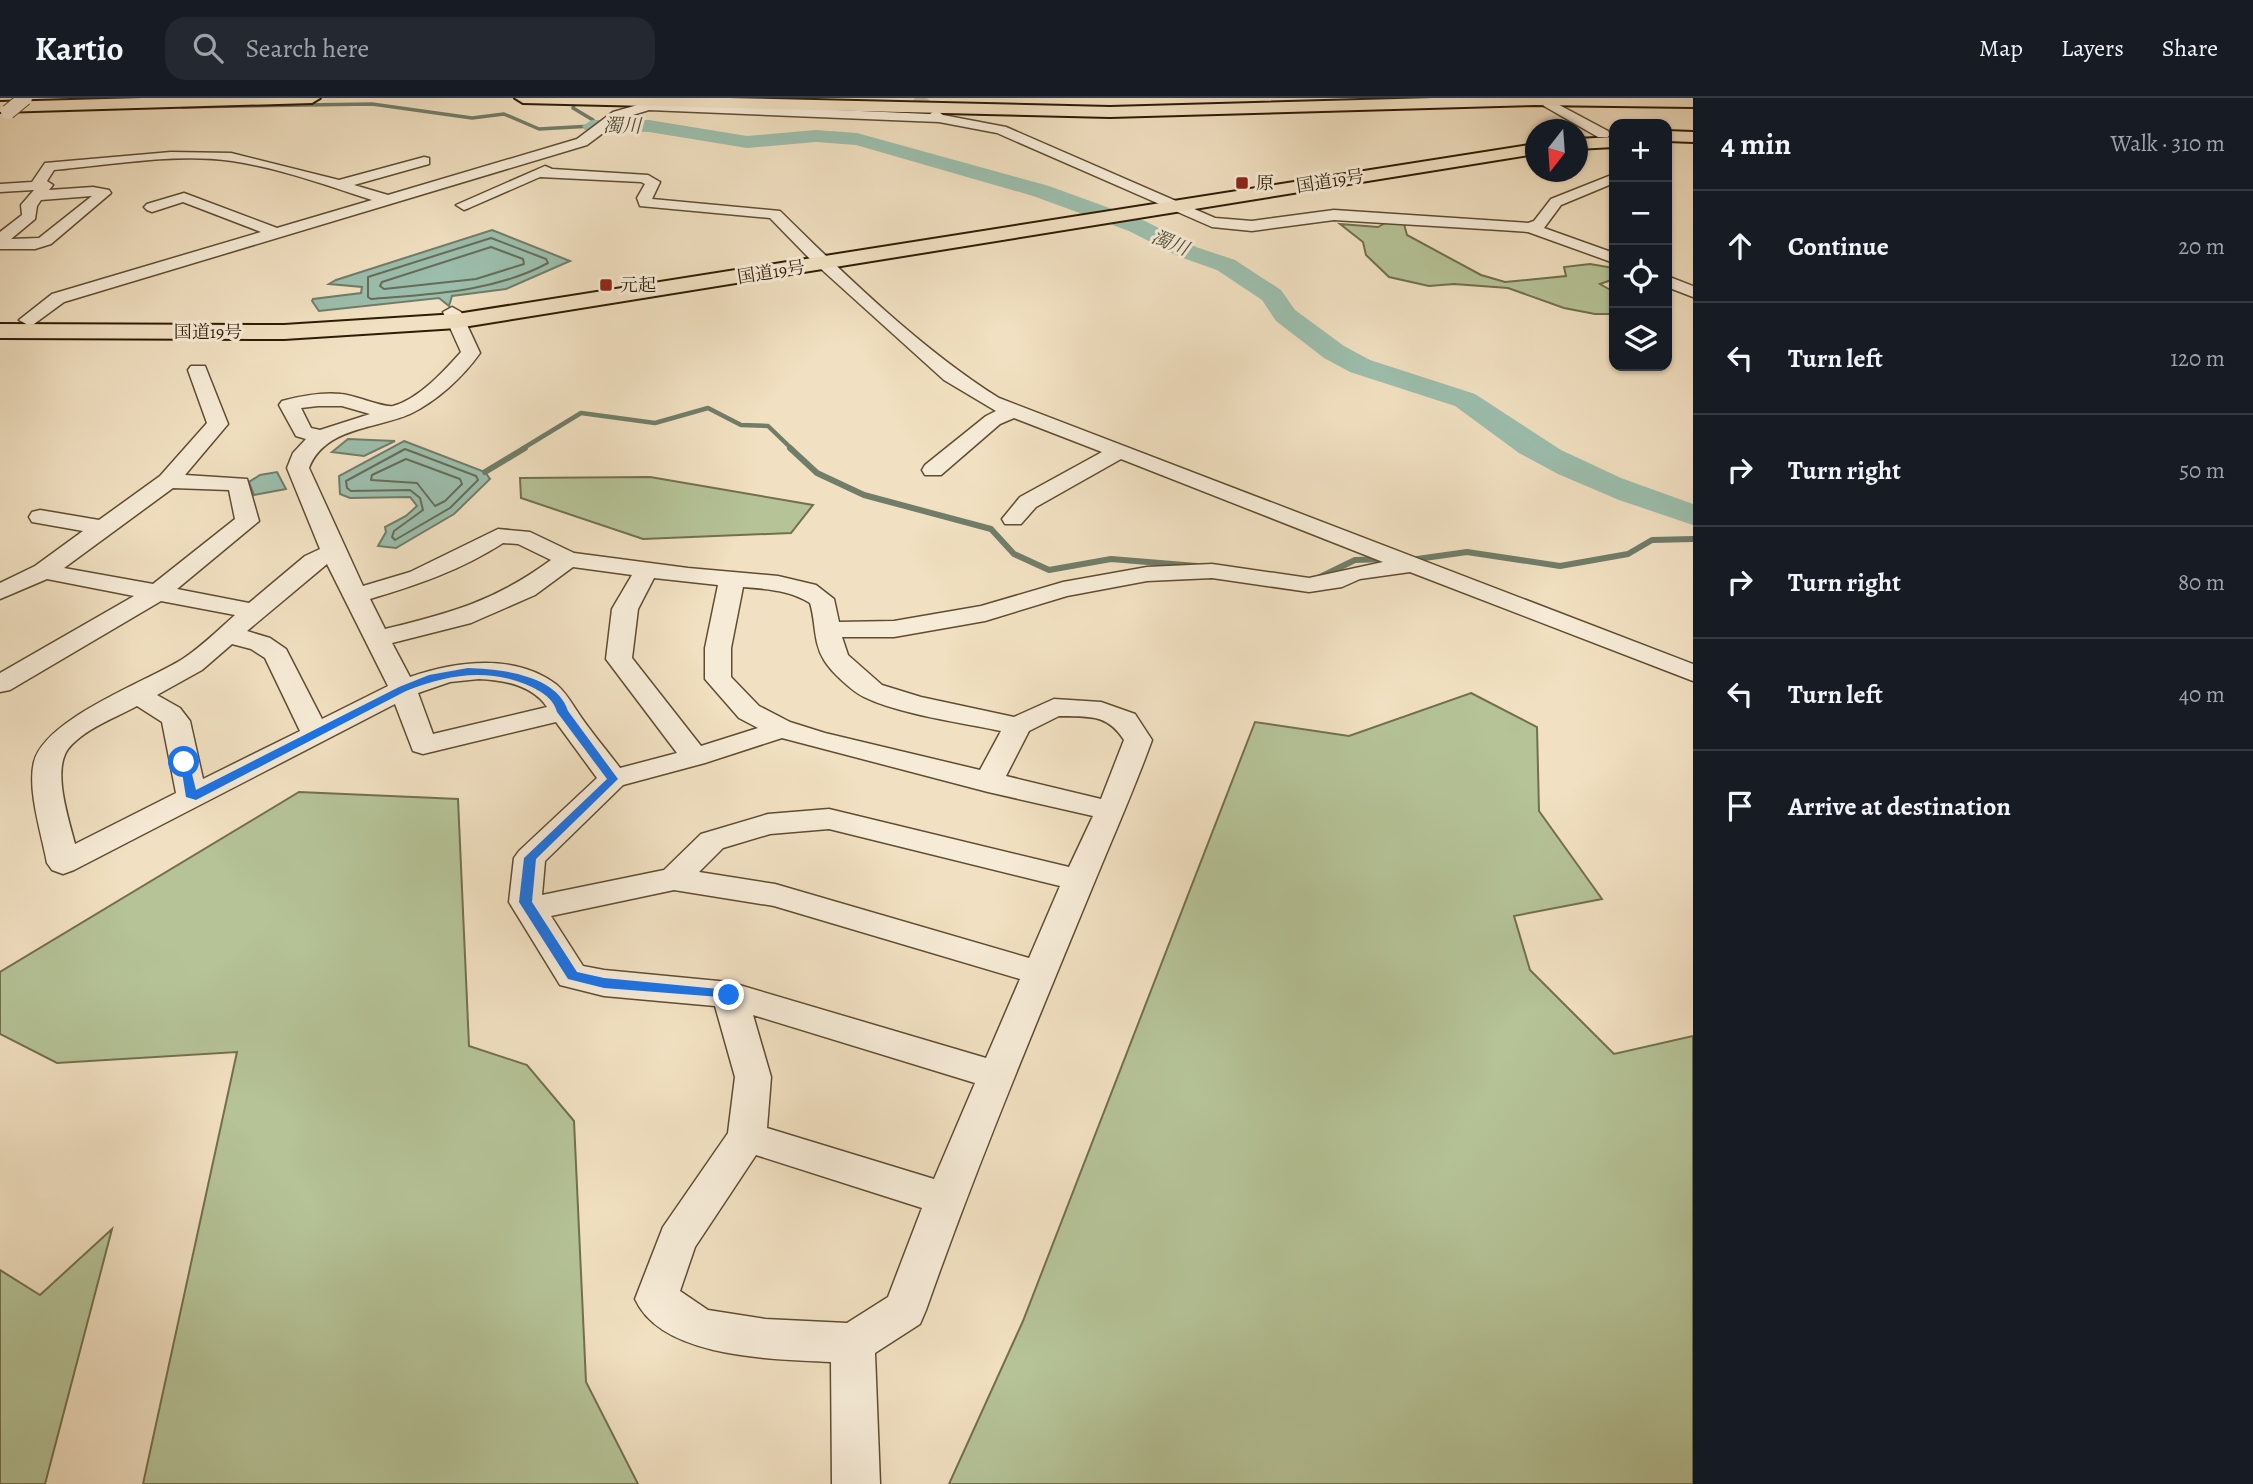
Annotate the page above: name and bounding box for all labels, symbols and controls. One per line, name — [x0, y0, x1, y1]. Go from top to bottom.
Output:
search box — [165, 17, 655, 80]
text: Kartio — [35, 26, 123, 71]
icon: search — [189, 29, 227, 67]
text: Search here — [245, 31, 369, 66]
text: Map — [1979, 32, 2023, 64]
text: Layers — [2061, 32, 2124, 64]
text: Share — [2162, 32, 2218, 64]
water label: 濁川 — [603, 113, 643, 139]
north arrow — [1525, 119, 1588, 182]
map controls — [1609, 119, 1672, 371]
button: + — [1609, 119, 1672, 182]
text: 4 min — [1721, 124, 1791, 164]
text: Walk · 310 m — [2111, 128, 2225, 159]
street label: 国道19号 — [1294, 164, 1366, 198]
place label: 原 — [1256, 171, 1274, 195]
marker: 原 — [1234, 175, 1250, 191]
button: − — [1609, 182, 1672, 245]
water label: 濁川 — [1148, 224, 1194, 263]
icon: ahead — [1721, 227, 1759, 265]
text: Continue — [1788, 229, 1889, 264]
text: 20 m — [2178, 231, 2225, 262]
button: locate — [1609, 245, 1672, 308]
street label: 国道19号 — [735, 255, 807, 289]
place label: 元起 — [620, 273, 656, 297]
marker: 元起 — [598, 277, 614, 293]
button: layers — [1609, 308, 1672, 371]
street label: 国道19号 — [174, 320, 242, 344]
icon: left — [1721, 339, 1759, 377]
text: Turn left — [1788, 341, 1883, 376]
text: 120 m — [2170, 343, 2225, 374]
icon: right — [1721, 451, 1759, 489]
text: Turn right — [1788, 453, 1901, 488]
text: 50 m — [2179, 455, 2225, 486]
icon: right — [1721, 563, 1759, 601]
text: Turn right — [1788, 565, 1901, 600]
text: 80 m — [2178, 567, 2225, 598]
icon: left — [1721, 675, 1759, 713]
text: Turn left — [1788, 677, 1883, 712]
text: 40 m — [2179, 679, 2225, 710]
route start — [168, 746, 199, 777]
icon: arrive — [1721, 787, 1759, 825]
text: Arrive at destination — [1788, 789, 2011, 824]
route end — [713, 979, 744, 1010]

